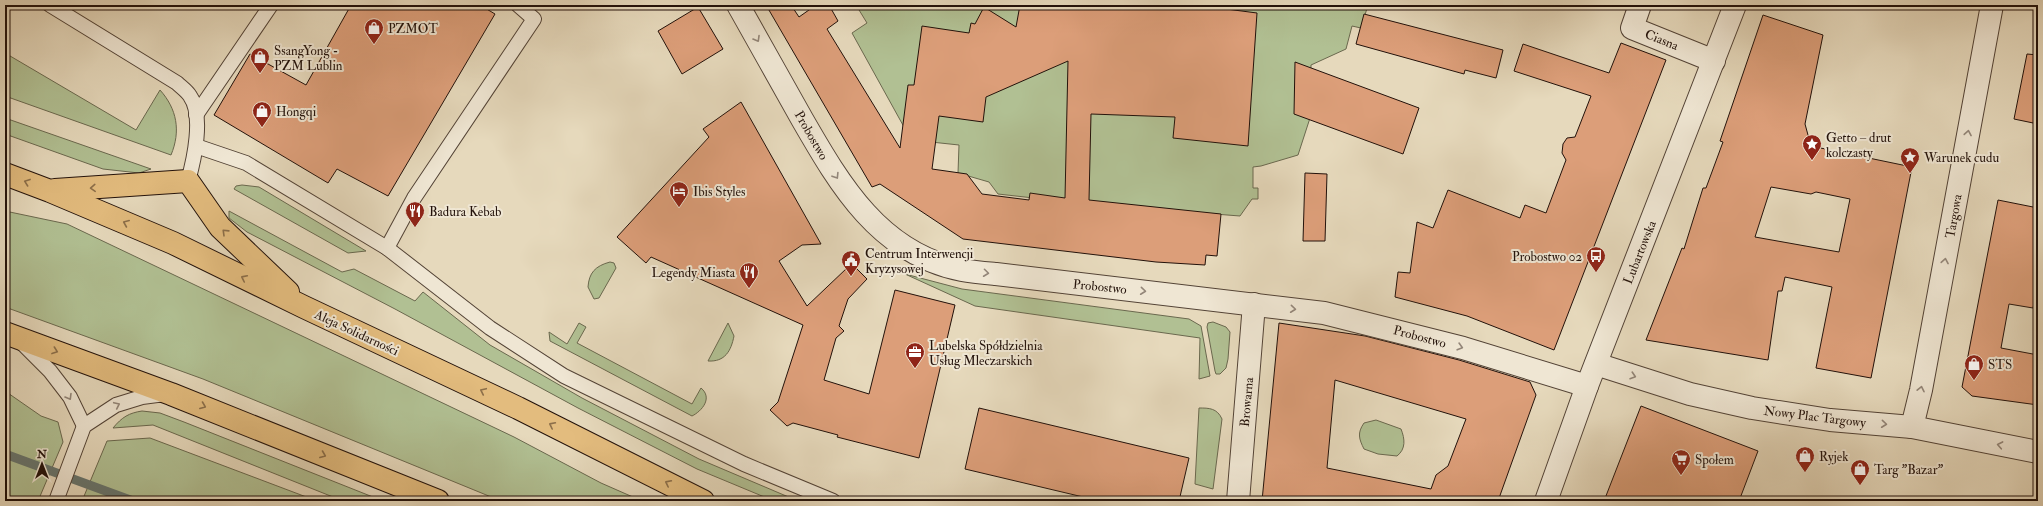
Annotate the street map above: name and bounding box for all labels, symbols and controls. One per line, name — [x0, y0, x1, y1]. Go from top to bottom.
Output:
shop icon: PZMOT — [363, 17, 385, 45]
place label: PZMOT — [388, 21, 438, 37]
street label: Ciasna — [1643, 26, 1681, 54]
one-way arrow — [752, 35, 759, 42]
place label: SsangYong - PZM Lublin — [274, 43, 343, 74]
shop icon: SsangYong - PZM Lublin — [249, 46, 271, 74]
shop icon: Hongqi — [251, 100, 273, 128]
place label: Hongqi — [276, 104, 317, 120]
street label: Probostwo — [791, 108, 832, 163]
place label: Getto – drut kolczasty — [1826, 130, 1891, 162]
one-way arrow — [1964, 130, 1972, 136]
place icon: Getto – drut kolczasty — [1801, 133, 1823, 161]
place icon: Warunek cudu — [1899, 146, 1921, 174]
place label: Warunek cudu — [1923, 150, 1999, 166]
one-way arrow — [831, 172, 838, 179]
one-way arrow — [24, 179, 31, 187]
hotel icon: Ibis Styles — [668, 180, 690, 208]
one-way arrow — [90, 183, 96, 192]
place label: Ibis Styles — [693, 184, 746, 201]
street label: Targowa — [1942, 192, 1966, 239]
restaurant icon: Badura Kebab — [404, 200, 426, 228]
place label: Badura Kebab — [429, 204, 501, 220]
street label: Lubartowska — [1620, 218, 1660, 286]
one-way arrow — [123, 220, 130, 228]
one-way arrow — [222, 229, 230, 237]
bus stop icon: Probostwo 02 — [1585, 245, 1607, 273]
place label: Centrum Interwencji Kryzysowej — [865, 246, 974, 278]
public building icon: Centrum Interwencji Kryzysowej — [840, 249, 862, 277]
place label: Probostwo 02 — [1512, 249, 1582, 265]
one-way arrow — [1940, 258, 1949, 264]
restaurant icon: Legendy Miasta — [738, 261, 760, 289]
place label: Legendy Miasta — [651, 265, 736, 282]
one-way arrow — [983, 268, 989, 277]
one-way arrow — [241, 275, 248, 283]
street label: Probostwo — [1072, 276, 1128, 298]
one-way arrow — [1140, 286, 1146, 295]
one-way arrow — [1290, 304, 1296, 313]
street label: Aleja Solidarności — [311, 306, 402, 360]
street label: Probostwo — [1392, 322, 1448, 352]
place label: Lubelska Spółdzielnia Usług Mleczarskich — [929, 338, 1043, 369]
office icon: Lubelska Spółdzielnia Usług Mleczarskich — [904, 341, 926, 369]
one-way arrow — [1456, 342, 1463, 351]
one-way arrow — [51, 346, 58, 354]
shop icon: STS — [1963, 353, 1985, 381]
place label: STS — [1988, 357, 2012, 373]
one-way arrow — [1630, 371, 1637, 380]
street label: Browarna — [1237, 376, 1257, 428]
one-way arrow — [1916, 386, 1925, 392]
one-way arrow — [480, 388, 488, 396]
one-way arrow — [65, 393, 72, 400]
one-way arrow — [113, 402, 120, 410]
one-way arrow — [199, 402, 206, 410]
street label: Nowy Plac Targowy — [1763, 403, 1867, 432]
one-way arrow — [1881, 419, 1887, 428]
one-way arrow — [549, 422, 556, 430]
one-way arrow — [1997, 441, 2003, 449]
north arrow — [22, 444, 62, 484]
shop icon: Ryjek — [1794, 445, 1816, 473]
text: N — [36, 448, 48, 461]
supermarket icon: Społem — [1670, 448, 1692, 476]
place label: Ryjek — [1819, 449, 1849, 466]
one-way arrow — [320, 450, 327, 458]
place label: Społem — [1695, 452, 1734, 469]
shop icon: Targ "Bazar" — [1849, 458, 1871, 486]
place label: Targ "Bazar" — [1874, 462, 1944, 478]
one-way arrow — [665, 480, 673, 488]

